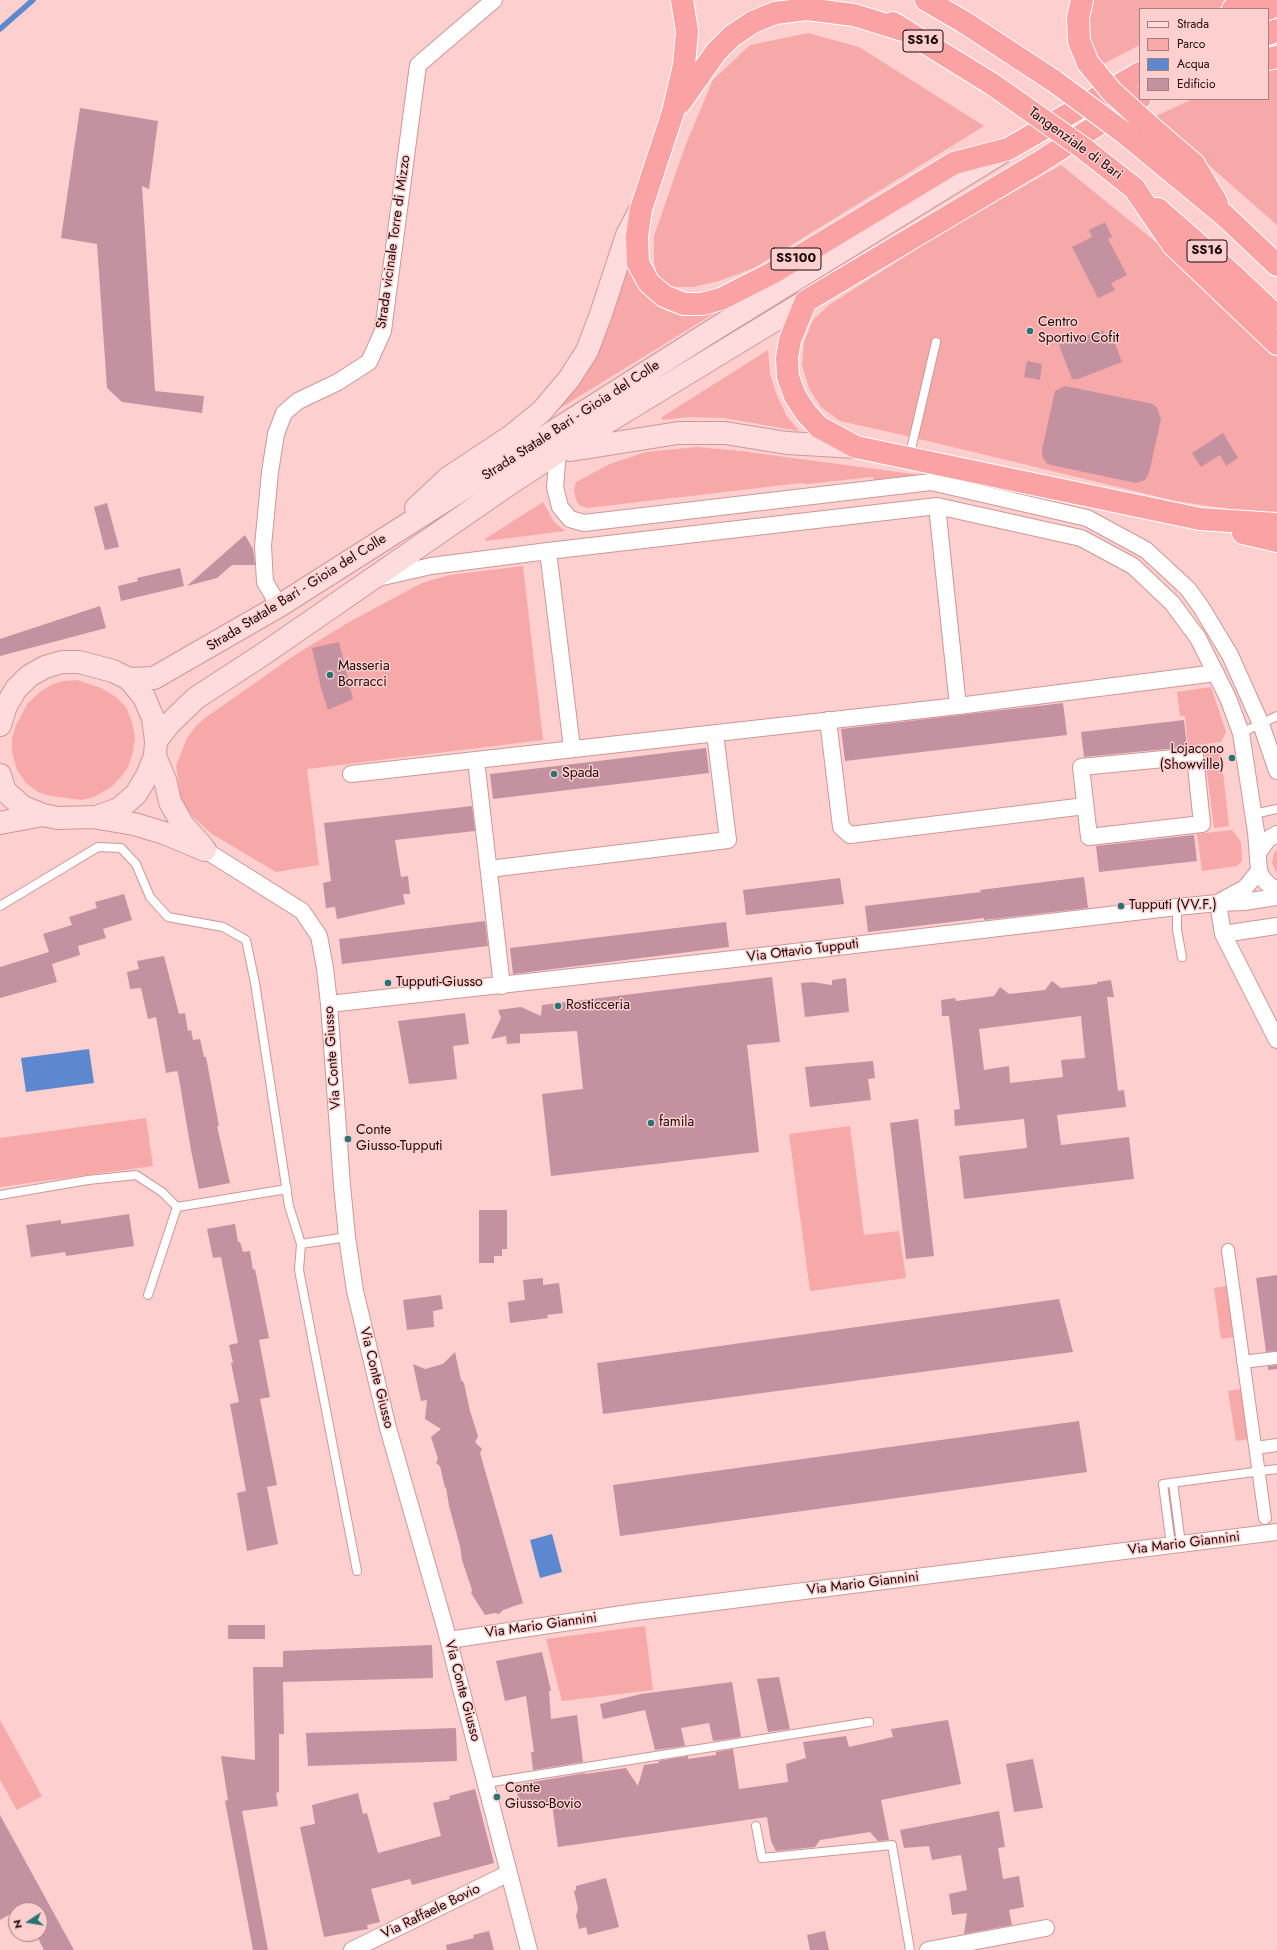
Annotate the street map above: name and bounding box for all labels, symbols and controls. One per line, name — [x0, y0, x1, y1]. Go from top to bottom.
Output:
legend — [1139, 8, 1269, 100]
text: Strada — [1177, 15, 1209, 33]
road number: SS16 — [903, 30, 943, 52]
text: Parco — [1177, 35, 1205, 53]
text: Acqua — [1177, 55, 1210, 73]
text: Edificio — [1177, 75, 1216, 93]
street label: Tangenziale di Bari — [1025, 104, 1125, 184]
street label: Strada vicinale Torre di Mizzo — [373, 154, 415, 330]
road number: SS16 — [1187, 240, 1227, 262]
road number: SS100 — [771, 248, 821, 270]
place label: Centro Sportivo Cofit — [1038, 315, 1119, 348]
marker: Centro Sportivo Cofit — [1025, 326, 1035, 336]
street label: Strada Statale Bari - Gioia del Colle — [479, 357, 663, 485]
street label: Strada Statale Bari - Gioia del Colle — [204, 531, 390, 655]
place label: Masseria Borracci — [338, 659, 390, 692]
marker: Masseria Borracci — [325, 670, 335, 680]
place label: Lojacono (Showville) — [1159, 742, 1224, 774]
marker: Lojacono (Showville) — [1227, 753, 1237, 763]
place label: Spada — [562, 766, 599, 782]
marker: Spada — [549, 769, 559, 779]
place label: Tupputi (VV.F.) — [1129, 898, 1217, 914]
marker: Tupputi (VV.F.) — [1116, 901, 1126, 911]
street label: Via Ottavio Tupputi — [746, 936, 860, 966]
place label: Tupputi-Giusso — [396, 975, 483, 991]
marker: Tupputi-Giusso — [383, 978, 393, 988]
place label: Rosticceria — [566, 998, 630, 1014]
marker: Rosticceria — [553, 1001, 563, 1011]
street label: Via Conte Giusso — [321, 1006, 345, 1110]
place label: famila — [659, 1115, 694, 1131]
marker: famila — [646, 1118, 656, 1128]
place label: Conte Giusso-Tupputi — [356, 1123, 443, 1156]
marker: Conte Giusso-Tupputi — [343, 1134, 353, 1144]
street label: Via Conte Giusso — [355, 1326, 397, 1430]
street label: Via Mario Giannini — [1127, 1529, 1241, 1559]
street label: Via Mario Giannini — [806, 1569, 920, 1599]
street label: Via Mario Giannini — [484, 1610, 598, 1642]
street label: Via Conte Giusso — [440, 1639, 484, 1743]
place label: Conte Giusso-Bovio — [505, 1781, 581, 1814]
marker: Conte Giusso-Bovio — [492, 1792, 502, 1802]
street label: Via Raffaele Bovio — [379, 1881, 483, 1943]
north arrow — [8, 1902, 48, 1942]
text: N — [9, 1918, 26, 1930]

